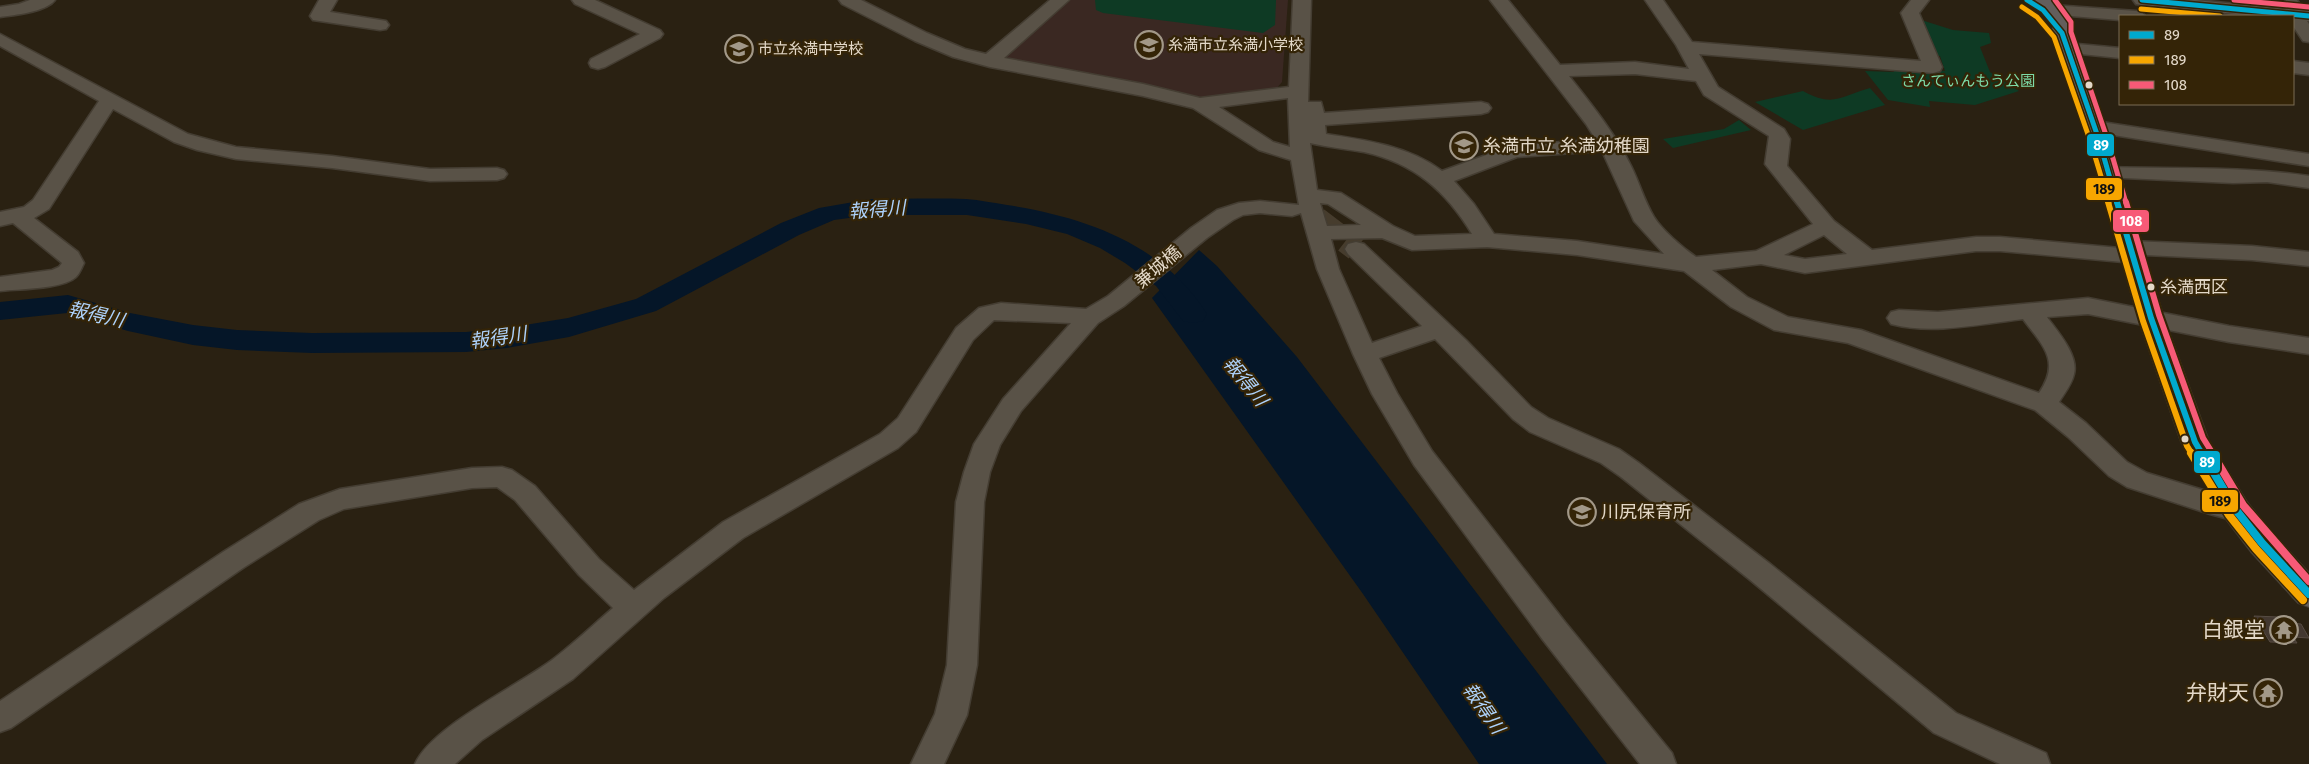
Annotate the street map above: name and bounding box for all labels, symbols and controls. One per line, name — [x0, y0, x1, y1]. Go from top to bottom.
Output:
legend — [2119, 15, 2294, 105]
text: 89 — [2164, 26, 2180, 44]
school or university icon: 糸満市立糸満小学校 — [1134, 30, 1164, 60]
school or university icon: 市立糸満中学校 — [724, 34, 754, 64]
place label: 糸満市立糸満小学校 — [1168, 36, 1303, 54]
place label: 市立糸満中学校 — [758, 40, 863, 58]
text: 189 — [2164, 51, 2187, 69]
park label: さんてぃんもう公園 — [1901, 72, 2035, 90]
text: 108 — [2164, 76, 2187, 94]
unlabelled marker — [2084, 80, 2094, 90]
school or university icon: 糸満市立 糸満幼稚園 — [1449, 131, 1479, 161]
line badge: 89 — [2086, 133, 2115, 157]
place label: 糸満市立 糸満幼稚園 — [1483, 135, 1650, 157]
text: 89 — [2093, 137, 2109, 154]
line badge: 189 — [2085, 177, 2123, 201]
text: 189 — [2093, 181, 2115, 198]
water label: 報得川 — [848, 196, 908, 223]
line badge: 108 — [2112, 209, 2150, 233]
text: 108 — [2120, 213, 2142, 230]
street label: 兼城橋 — [1130, 241, 1186, 293]
place label: 糸満西区 — [2160, 277, 2228, 298]
marker: 糸満西区 — [2146, 282, 2156, 292]
water label: 報得川 — [66, 297, 128, 333]
water label: 報得川 — [468, 322, 530, 353]
water label: 報得川 — [1219, 352, 1274, 412]
unlabelled marker — [2180, 434, 2190, 444]
line badge: 89 — [2193, 450, 2221, 474]
text: 89 — [2199, 454, 2215, 471]
line badge: 189 — [2201, 489, 2239, 513]
text: 189 — [2209, 493, 2231, 510]
school or university icon: 川尻保育所 — [1567, 497, 1597, 527]
place label: 川尻保育所 — [1601, 501, 1691, 523]
temple icon: 白銀堂 — [2269, 615, 2299, 645]
place label: 白銀堂 — [2202, 617, 2265, 643]
water label: 報得川 — [1458, 678, 1511, 740]
temple icon: 弁財天 — [2253, 678, 2283, 708]
place label: 弁財天 — [2186, 680, 2249, 706]

